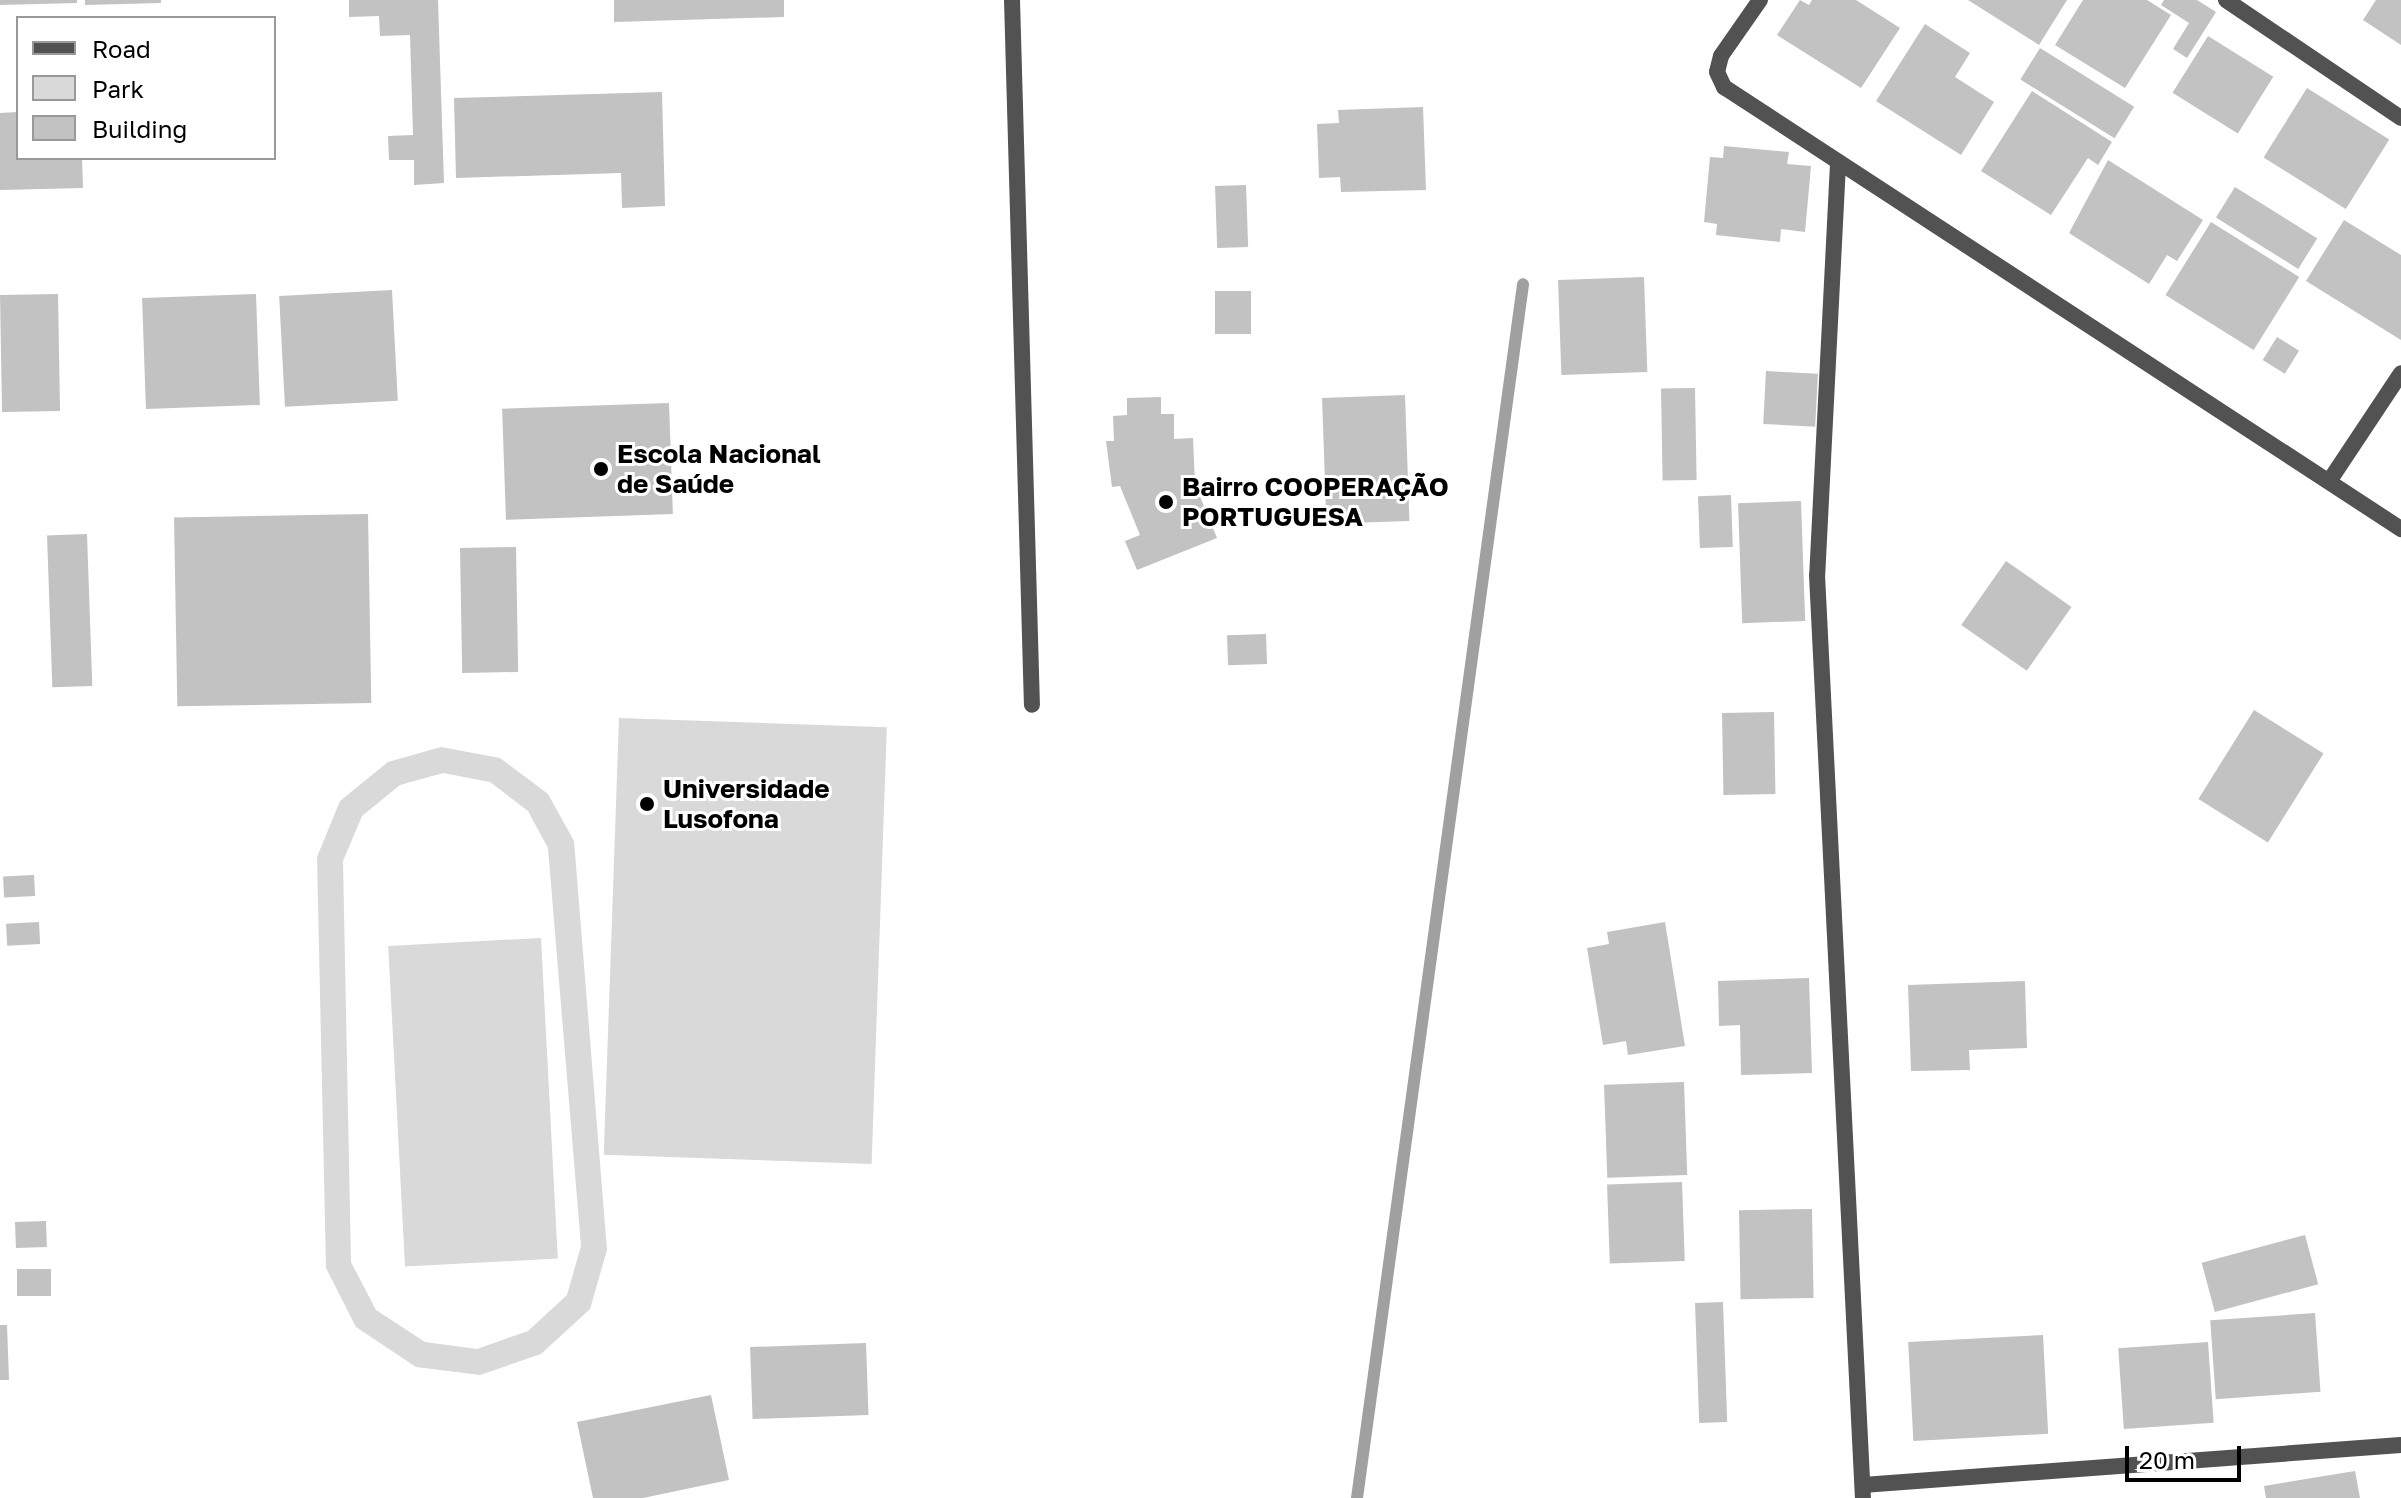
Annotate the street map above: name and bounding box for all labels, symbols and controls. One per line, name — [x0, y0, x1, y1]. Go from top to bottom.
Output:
legend — [16, 16, 276, 160]
text: Road — [92, 34, 151, 63]
text: Park — [92, 74, 144, 103]
text: Building — [92, 114, 187, 143]
place label: Escola Nacional de Saúde — [617, 438, 821, 500]
marker: Escola Nacional de Saúde — [592, 460, 610, 478]
place label: Bairro COOPERAÇÃO PORTUGUESA — [1182, 471, 1449, 532]
marker: Bairro COOPERAÇÃO PORTUGUESA — [1157, 493, 1175, 511]
place label: Universidade Lusofona — [663, 773, 829, 834]
marker: Universidade Lusofona — [638, 795, 656, 813]
scale bar — [2129, 1430, 2245, 1480]
text: 20 m — [2139, 1445, 2195, 1474]

